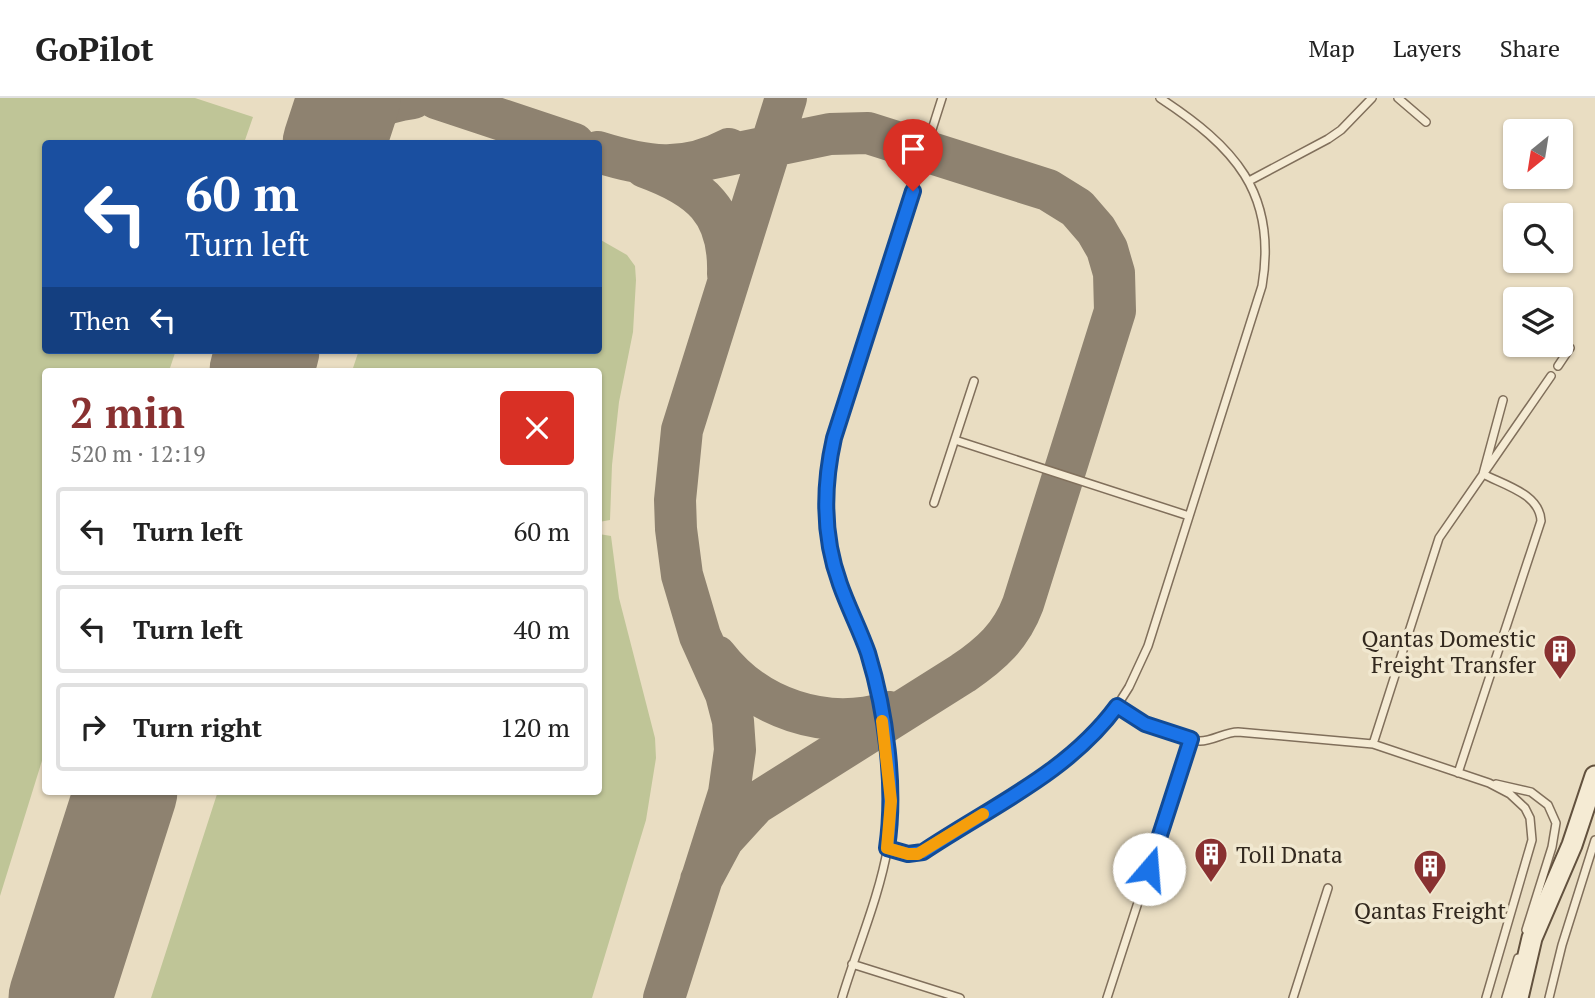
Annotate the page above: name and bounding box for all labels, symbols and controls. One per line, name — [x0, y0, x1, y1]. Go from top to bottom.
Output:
text: GoPilot — [35, 27, 154, 70]
text: Map — [1308, 32, 1355, 64]
text: Layers — [1393, 32, 1462, 64]
text: Share — [1500, 32, 1560, 64]
pin — [883, 119, 943, 191]
north arrow — [1503, 119, 1573, 189]
map controls — [1503, 119, 1573, 357]
icon: arrive — [894, 130, 932, 168]
text: 60 m — [185, 160, 299, 225]
icon: left — [70, 168, 161, 259]
button: search — [1503, 203, 1573, 273]
text: Turn left — [185, 223, 309, 265]
button: layers — [1503, 287, 1573, 357]
icon: left — [144, 301, 182, 339]
text: Then — [70, 303, 130, 337]
text: 2 min — [70, 384, 185, 440]
button: close — [500, 391, 574, 465]
text: 520 m · 12:19 — [70, 438, 205, 469]
icon: left — [74, 512, 112, 550]
text: Turn left — [133, 514, 243, 548]
text: 60 m — [514, 514, 570, 548]
icon: left — [74, 610, 112, 648]
text: Turn left — [133, 612, 243, 646]
text: 40 m — [514, 612, 570, 646]
place label: Qantas Domestic Freight Transfer — [1361, 623, 1536, 680]
building icon: Qantas Domestic Freight Transfer — [1541, 632, 1579, 681]
icon: right — [74, 708, 112, 746]
text: Turn right — [133, 710, 262, 744]
text: 120 m — [500, 710, 570, 744]
position arrow — [1112, 832, 1186, 906]
building icon: Toll Dnata — [1192, 835, 1230, 884]
place label: Toll Dnata — [1236, 839, 1343, 870]
building icon: Qantas Freight — [1411, 847, 1449, 896]
place label: Qantas Freight — [1354, 895, 1506, 926]

